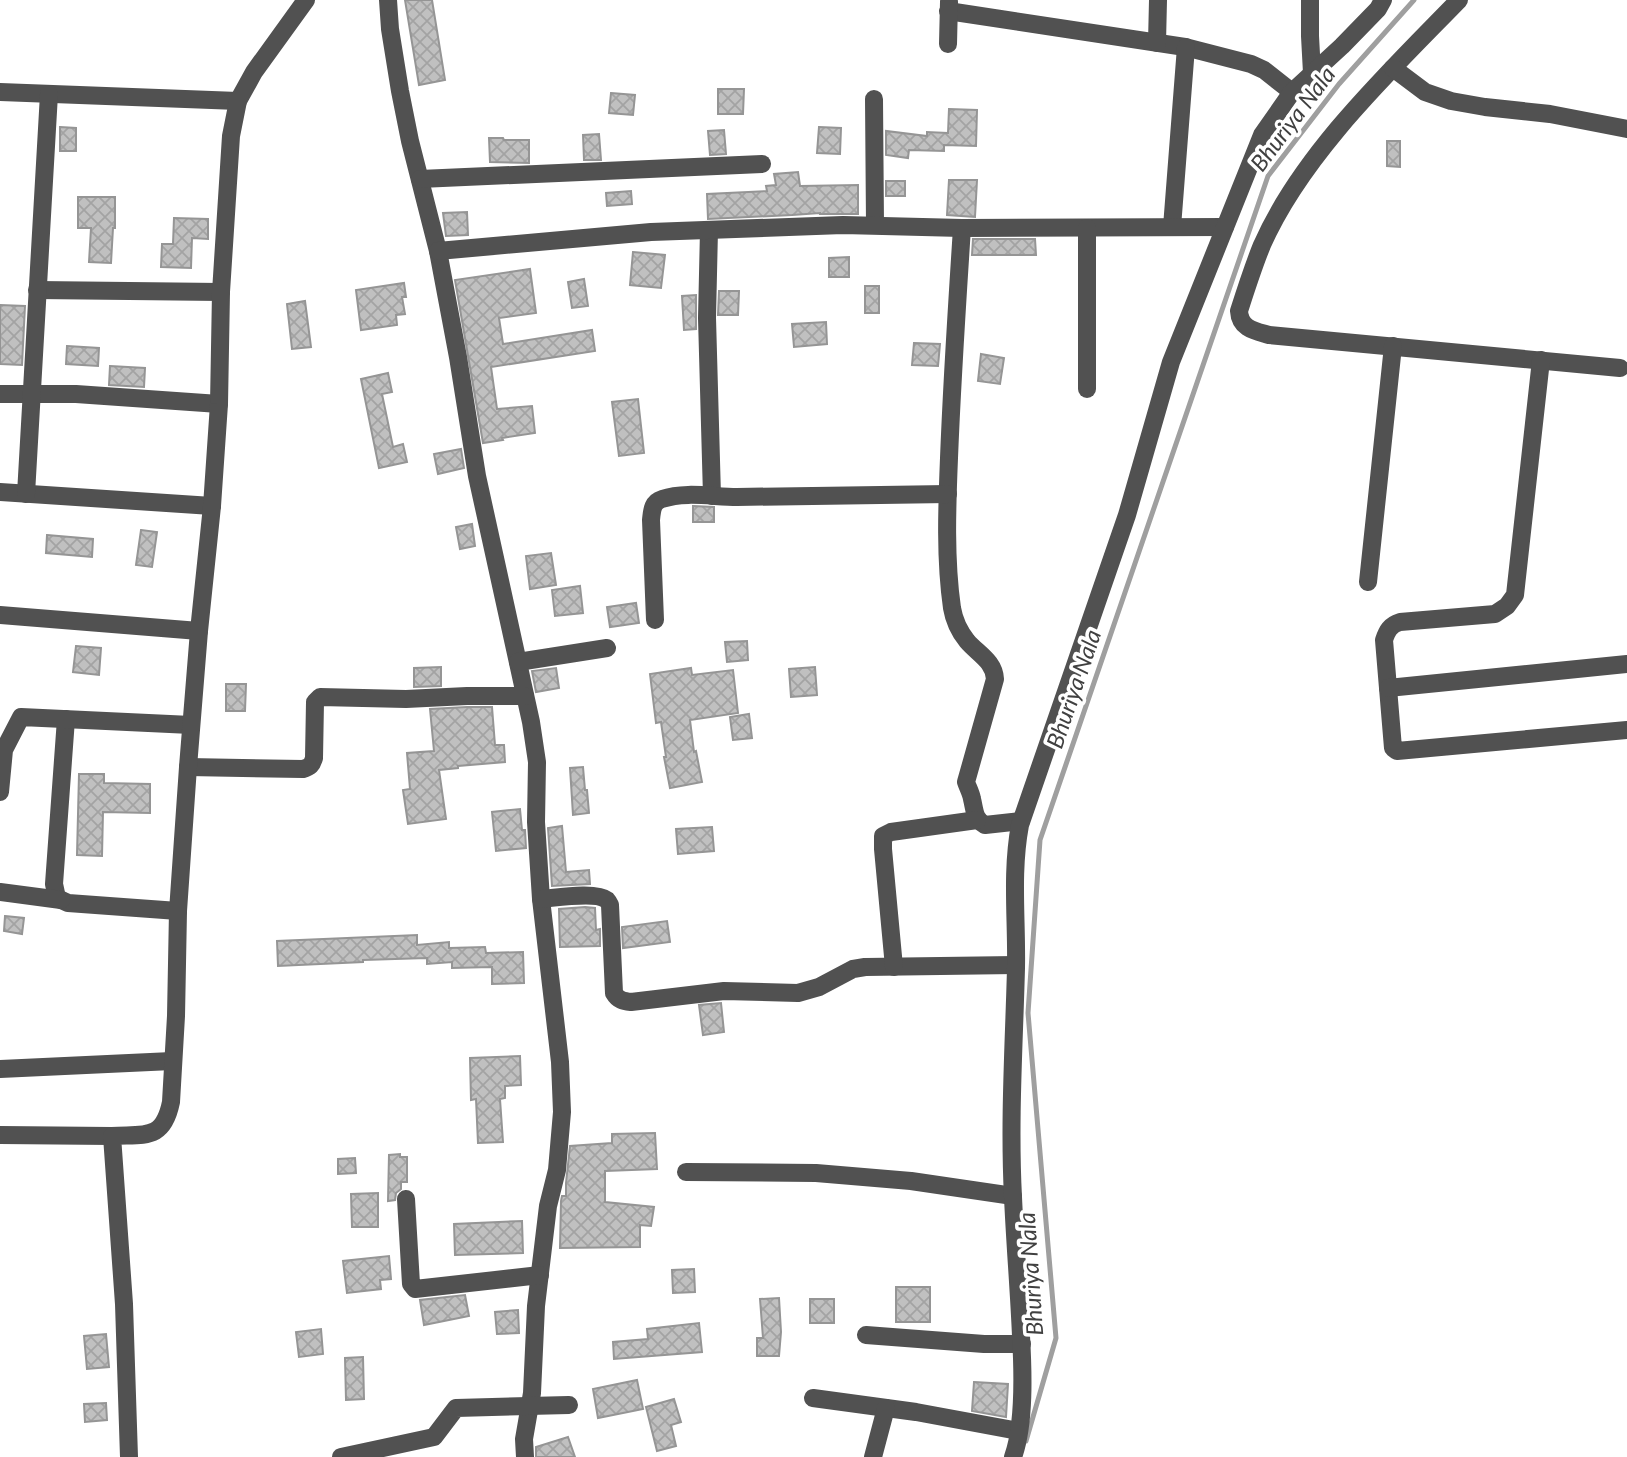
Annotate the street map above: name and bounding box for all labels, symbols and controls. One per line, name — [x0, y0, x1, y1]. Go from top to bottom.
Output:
water label: Bhuriya Nala — [1244, 61, 1341, 176]
water label: Bhuriya Nala — [1040, 626, 1106, 752]
water label: Bhuriya Nala — [1012, 1211, 1048, 1337]

